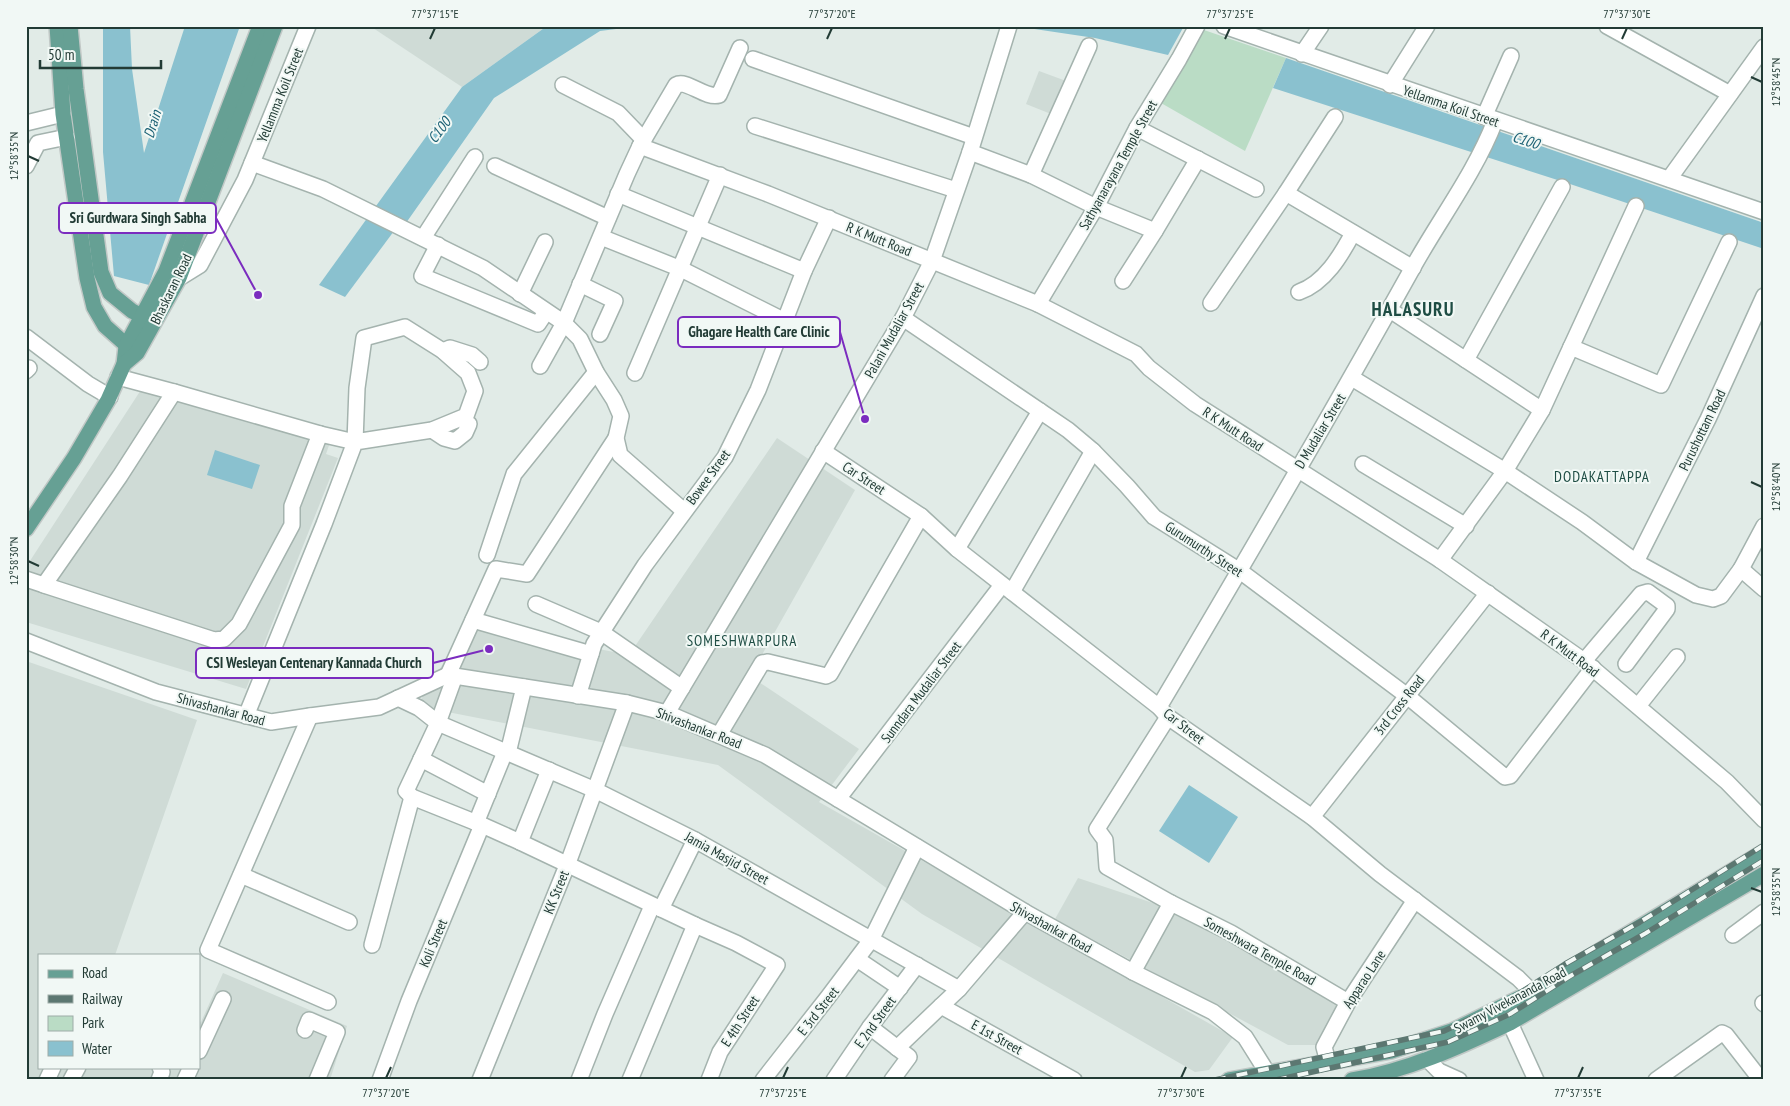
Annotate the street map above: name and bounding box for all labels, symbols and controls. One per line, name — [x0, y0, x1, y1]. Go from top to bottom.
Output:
text: 77°37'15"E — [411, 6, 459, 21]
text: 77°37'20"E — [808, 6, 856, 21]
text: 77°37'25"E — [1206, 6, 1254, 21]
text: 77°37'30"E — [1603, 6, 1651, 21]
scale bar — [40, 38, 161, 70]
text: 50 m — [48, 45, 74, 64]
street label: Yellamma Koil Street — [253, 45, 307, 145]
text: 12°58'45"N — [1768, 58, 1783, 106]
street label: Yellamma Koil Street — [1400, 81, 1502, 131]
street label: Sathyanarayana Temple Street — [1075, 97, 1161, 233]
water label: Drain — [139, 107, 166, 140]
water label: C100 — [423, 112, 456, 147]
water label: C100 — [1510, 127, 1544, 154]
text: 12°58'35"N — [6, 132, 21, 180]
callout: Sri Gurdwara Singh Sabha — [59, 203, 216, 233]
text: Sri Gurdwara Singh Sabha — [70, 208, 206, 227]
street label: R K Mutt Road — [844, 218, 914, 260]
street label: Bhaskaran Road — [146, 251, 196, 327]
street label: Palani Mudaliar Street — [860, 279, 928, 381]
district label: HALASURU — [1372, 297, 1454, 321]
callout: Ghagare Health Care Clinic — [678, 317, 840, 347]
text: Ghagare Health Care Clinic — [688, 322, 830, 341]
street label: Purushottam Road — [1675, 386, 1729, 474]
street label: D Mudaliar Street — [1290, 390, 1350, 472]
street label: R K Mutt Road — [1199, 403, 1267, 455]
street label: Bowee Street — [682, 446, 734, 508]
street label: Car Street — [839, 457, 889, 499]
text: 12°58'40"N — [1768, 463, 1783, 511]
district label: DODAKATTAPPA — [1554, 467, 1650, 486]
street label: Gurumurthy Street — [1162, 517, 1246, 581]
text: 12°58'30"N — [6, 537, 21, 585]
street label: R K Mutt Road — [1537, 625, 1603, 681]
district label: SOMESHWARPURA — [687, 631, 797, 650]
street label: Sunndara Mudaliar Street — [877, 637, 965, 746]
callout: CSI Wesleyan Centenary Kannada Church — [196, 648, 433, 678]
text: CSI Wesleyan Centenary Kannada Church — [206, 653, 422, 672]
street label: 3rd Cross Road — [1370, 671, 1428, 739]
street label: Shivashankar Road — [175, 689, 267, 729]
street label: Shivashankar Road — [653, 703, 745, 753]
street label: Car Street — [1160, 704, 1208, 748]
street label: Jamia Masjid Street — [681, 827, 772, 888]
street label: KK Street — [539, 867, 573, 916]
text: 12°58'35"N — [1768, 868, 1783, 916]
street label: Shivashankar Road — [1007, 897, 1095, 957]
street label: Someshwara Temple Road — [1201, 913, 1319, 989]
street label: Koli Street — [415, 916, 451, 970]
street label: Apparao Lane — [1338, 946, 1390, 1012]
legend — [38, 954, 200, 1068]
text: Road — [82, 963, 108, 982]
street label: Swamy Vivekananda Road — [1451, 963, 1569, 1037]
street label: E 3rd Street — [793, 983, 843, 1039]
text: Railway — [82, 989, 123, 1008]
street label: E 4th Street — [717, 992, 763, 1050]
street label: E 2nd Street — [850, 993, 900, 1051]
text: Park — [82, 1013, 104, 1032]
street label: E 1st Street — [968, 1016, 1026, 1058]
text: Water — [82, 1039, 113, 1058]
text: 77°37'20"E — [362, 1085, 410, 1100]
text: 77°37'25"E — [759, 1085, 807, 1100]
text: 77°37'30"E — [1157, 1085, 1205, 1100]
text: 77°37'35"E — [1554, 1085, 1602, 1100]

